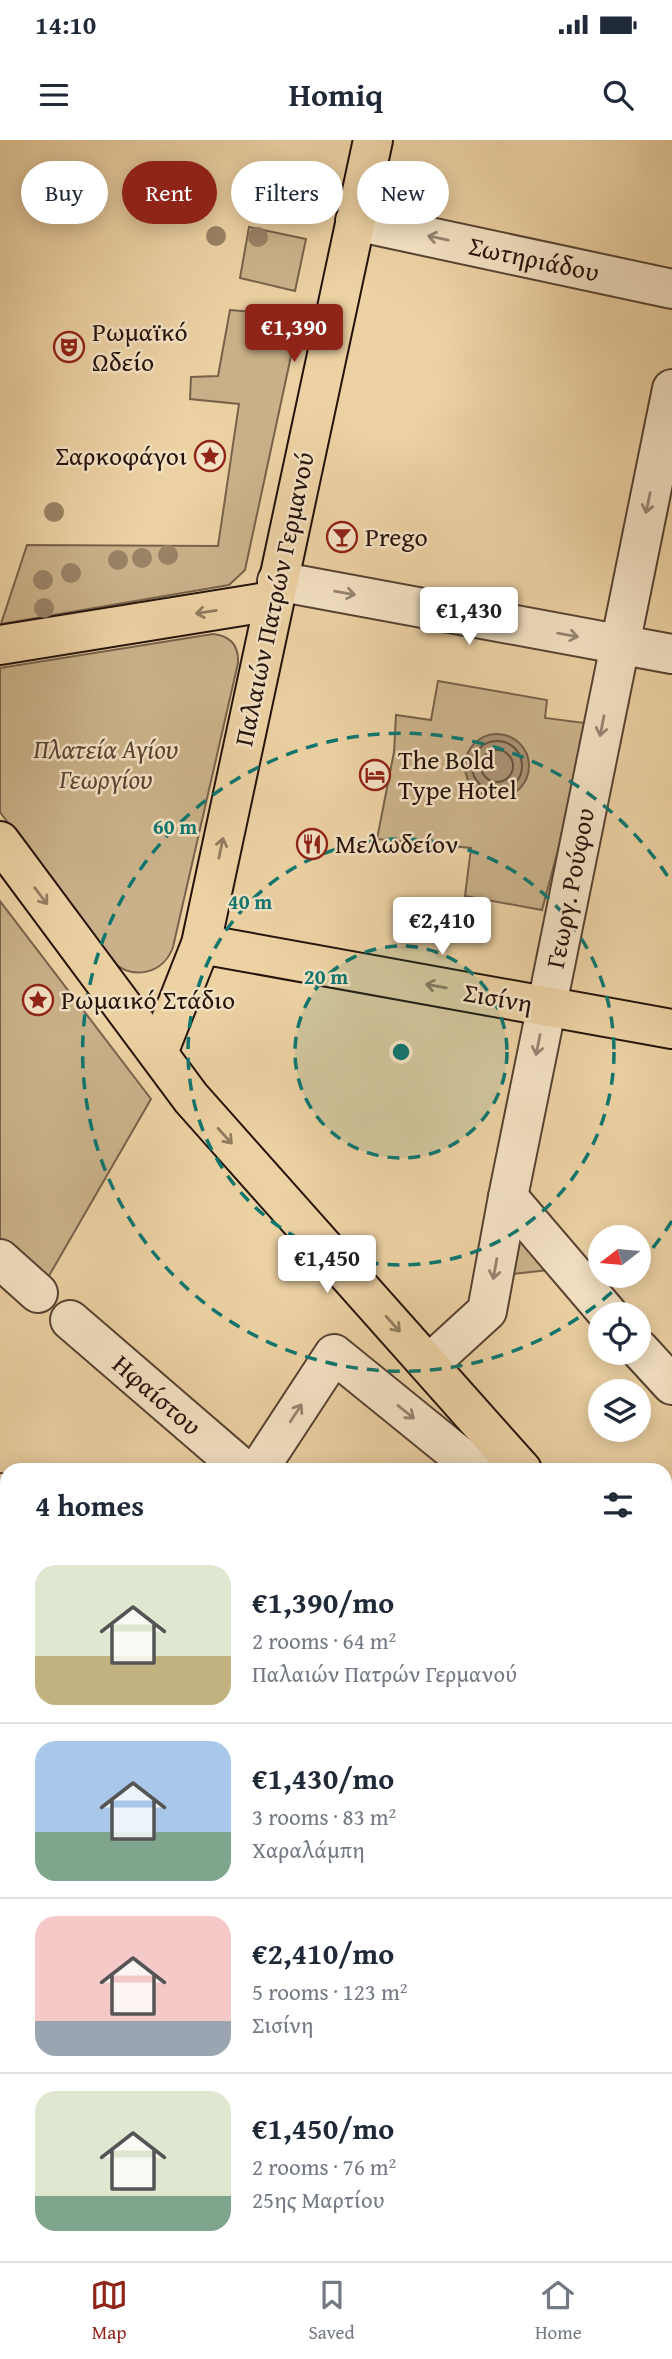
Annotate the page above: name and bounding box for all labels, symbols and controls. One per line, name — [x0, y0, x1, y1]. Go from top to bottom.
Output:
text: 14:10 — [35, 5, 96, 44]
text: Homiq — [289, 71, 383, 118]
icon: menu — [35, 76, 73, 114]
icon: search — [599, 76, 637, 114]
chip: Buy — [21, 161, 108, 224]
chip: Rent — [122, 161, 217, 224]
chip: Filters — [231, 161, 343, 224]
chip: New — [357, 161, 449, 224]
street label: Σωτηριάδου — [465, 226, 603, 291]
one-way arrow — [427, 231, 450, 245]
pin: €1,390 — [237, 304, 351, 364]
text: €1,390 — [261, 310, 327, 343]
place label: Ρωμαϊκό Ωδείο — [92, 312, 188, 381]
theatre icon: Ρωμαϊκό Ωδείο — [52, 330, 86, 364]
place label: Σαρκοφάγοι — [55, 436, 187, 475]
place icon: Σαρκοφάγοι — [193, 439, 227, 473]
street label: Παλαιών Πατρών Γερμανού — [223, 448, 324, 750]
one-way arrow — [641, 491, 655, 514]
place label: Prego — [365, 517, 428, 556]
bar icon: Prego — [325, 520, 359, 554]
one-way arrow — [333, 587, 356, 601]
pin: €1,430 — [412, 588, 526, 647]
text: €1,430 — [436, 593, 502, 626]
one-way arrow — [195, 606, 218, 619]
one-way arrow — [556, 629, 579, 642]
one-way arrow — [595, 714, 609, 737]
park label: Πλατεία Αγίου Γεωργίου — [33, 729, 178, 798]
place label: The Bold Type Hotel — [398, 740, 517, 809]
hotel icon: The Bold Type Hotel — [358, 758, 392, 792]
street label: Γεωργ. Ρούφου — [535, 804, 604, 971]
text: 60 m — [153, 811, 197, 842]
place label: Μελωδείον — [335, 824, 458, 863]
restaurant icon: Μελωδείον — [295, 827, 329, 861]
one-way arrow — [214, 837, 228, 860]
one-way arrow — [33, 886, 48, 905]
text: 40 m — [228, 886, 272, 917]
pin: €2,410 — [385, 898, 499, 957]
text: €2,410 — [409, 903, 475, 936]
text: 20 m — [304, 961, 348, 992]
street label: Σισίνη — [460, 972, 536, 1023]
one-way arrow — [425, 979, 448, 993]
place label: Ρωμαικό Στάδιο — [61, 980, 235, 1019]
place icon: Ρωμαικό Στάδιο — [21, 983, 55, 1017]
one-way arrow — [531, 1033, 545, 1056]
centre of rings — [389, 1040, 413, 1064]
one-way arrow — [217, 1127, 233, 1145]
north arrow — [588, 1225, 651, 1288]
map controls — [588, 1225, 651, 1442]
pin: €1,450 — [270, 1236, 384, 1295]
text: €1,450 — [294, 1241, 360, 1274]
one-way arrow — [488, 1257, 501, 1280]
button: locate — [588, 1302, 651, 1365]
one-way arrow — [385, 1315, 401, 1333]
street label: Ηφαίστου — [104, 1345, 210, 1444]
button: layers — [588, 1379, 651, 1442]
one-way arrow — [289, 1403, 303, 1423]
one-way arrow — [396, 1405, 414, 1420]
text: 4 homes — [35, 1483, 144, 1527]
icon: filters — [599, 1486, 637, 1524]
text: €1,390/mo — [252, 1580, 394, 1624]
icon: home — [91, 1593, 175, 1677]
text: 2 rooms · 64 m² — [252, 1624, 396, 1657]
text: Παλαιών Πατρών Γερμανού — [252, 1657, 517, 1690]
text: €1,430/mo — [252, 1756, 394, 1800]
icon: home — [91, 1769, 175, 1853]
text: 3 rooms · 83 m² — [252, 1800, 396, 1833]
text: Χαραλάμπη — [252, 1833, 365, 1866]
text: €2,410/mo — [252, 1931, 394, 1975]
icon: home — [91, 1944, 175, 2028]
text: 5 rooms · 123 m² — [252, 1975, 407, 2008]
text: Σισίνη — [252, 2008, 314, 2041]
text: €1,450/mo — [252, 2106, 394, 2150]
icon: home — [91, 2119, 175, 2203]
text: 2 rooms · 76 m² — [252, 2150, 396, 2183]
text: 25ης Μαρτίου — [252, 2183, 385, 2216]
tab: Map — [90, 2276, 128, 2346]
tab: Saved — [309, 2276, 355, 2346]
tab: Home — [535, 2276, 582, 2346]

